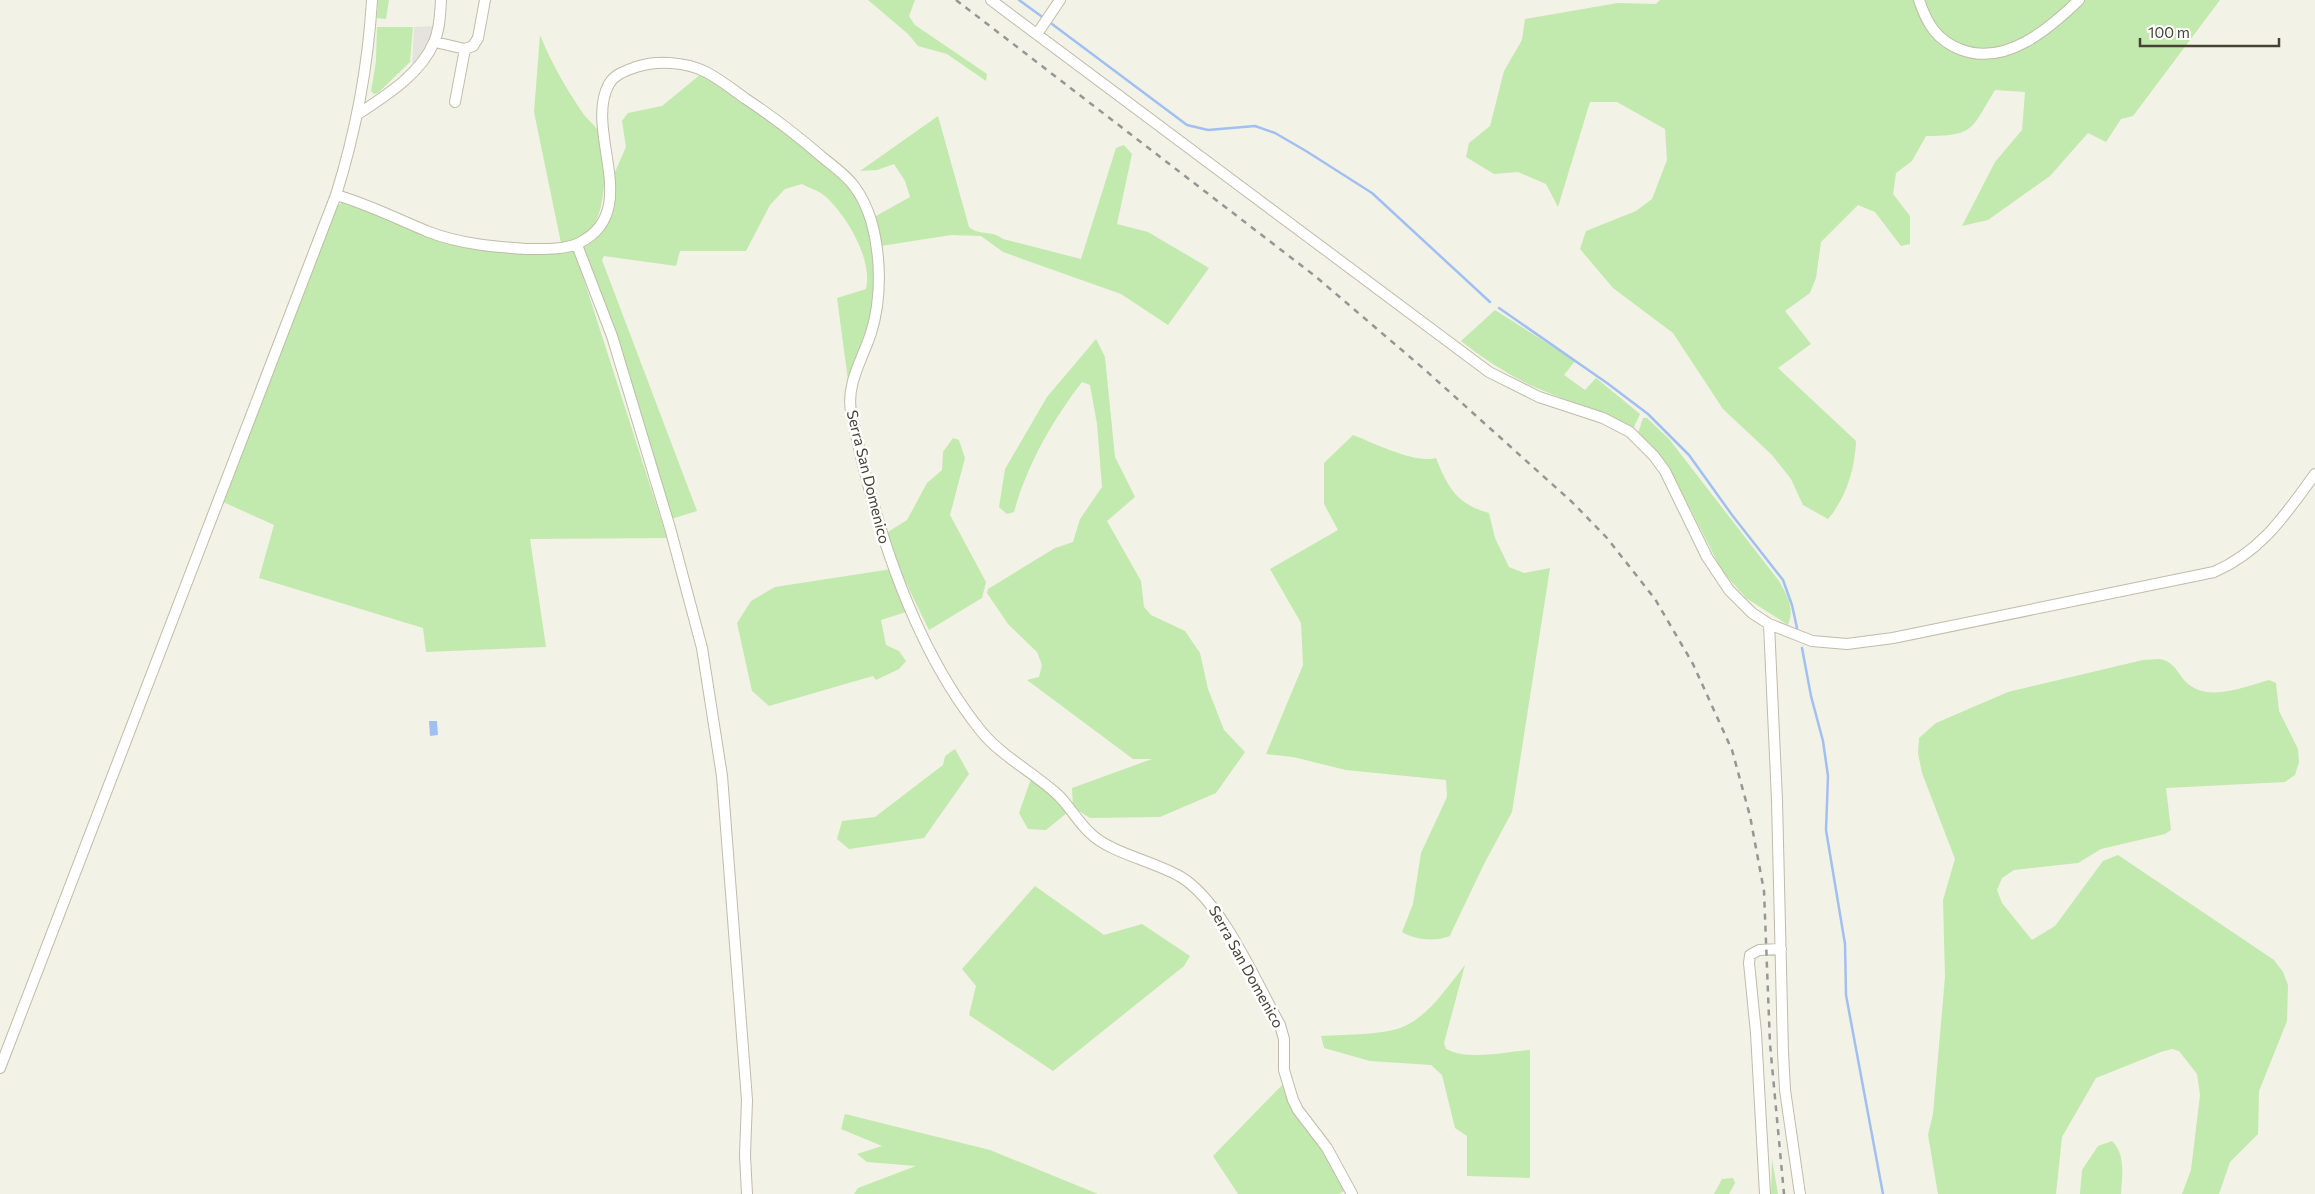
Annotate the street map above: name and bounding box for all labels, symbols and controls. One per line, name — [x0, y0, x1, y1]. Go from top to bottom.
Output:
scale bar — [2140, 15, 2279, 47]
text: 100 m — [2148, 23, 2190, 41]
street label: Serra San Domenico — [844, 408, 894, 546]
street label: Serra San Domenico — [1206, 902, 1288, 1031]

